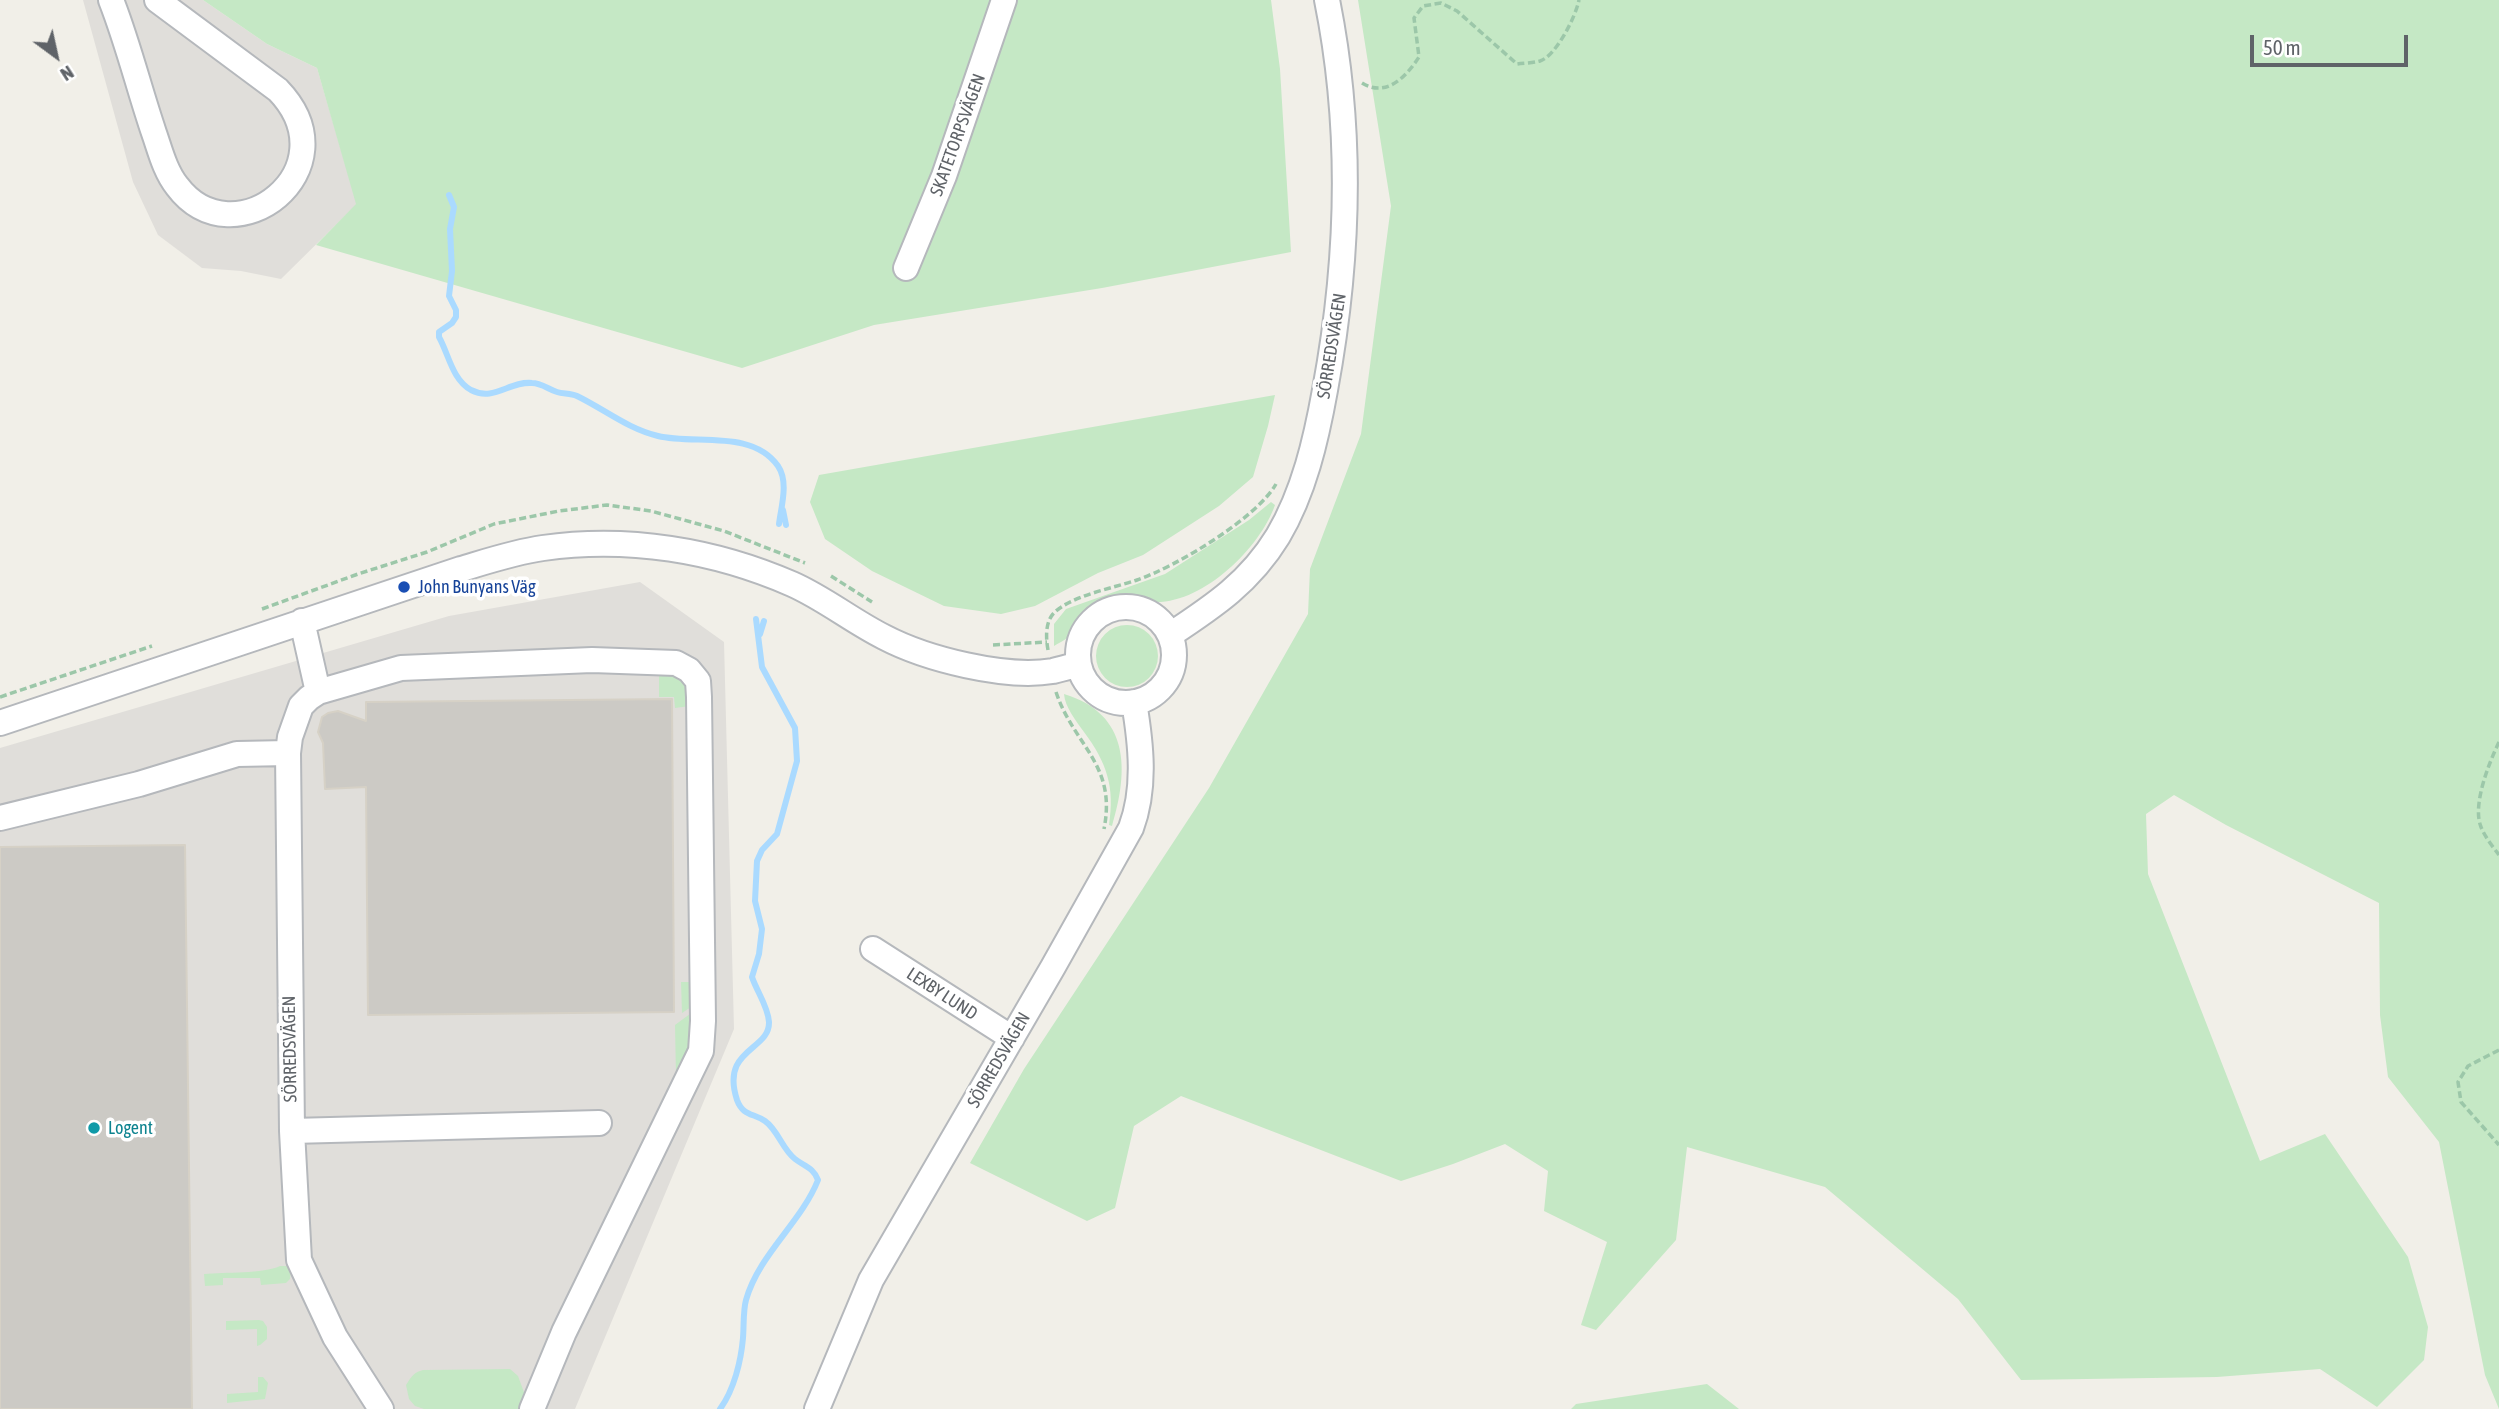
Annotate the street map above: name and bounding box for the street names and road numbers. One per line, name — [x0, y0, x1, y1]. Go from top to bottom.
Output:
street label: SKATETORPSVÄGEN — [926, 71, 990, 199]
street label: SÖRREDSVÄGEN — [1313, 292, 1351, 400]
street label: LEXBY LUND — [903, 963, 981, 1025]
street label: SÖRREDSVÄGEN — [278, 996, 302, 1102]
street label: SÖRREDSVÄGEN — [963, 1008, 1035, 1112]

